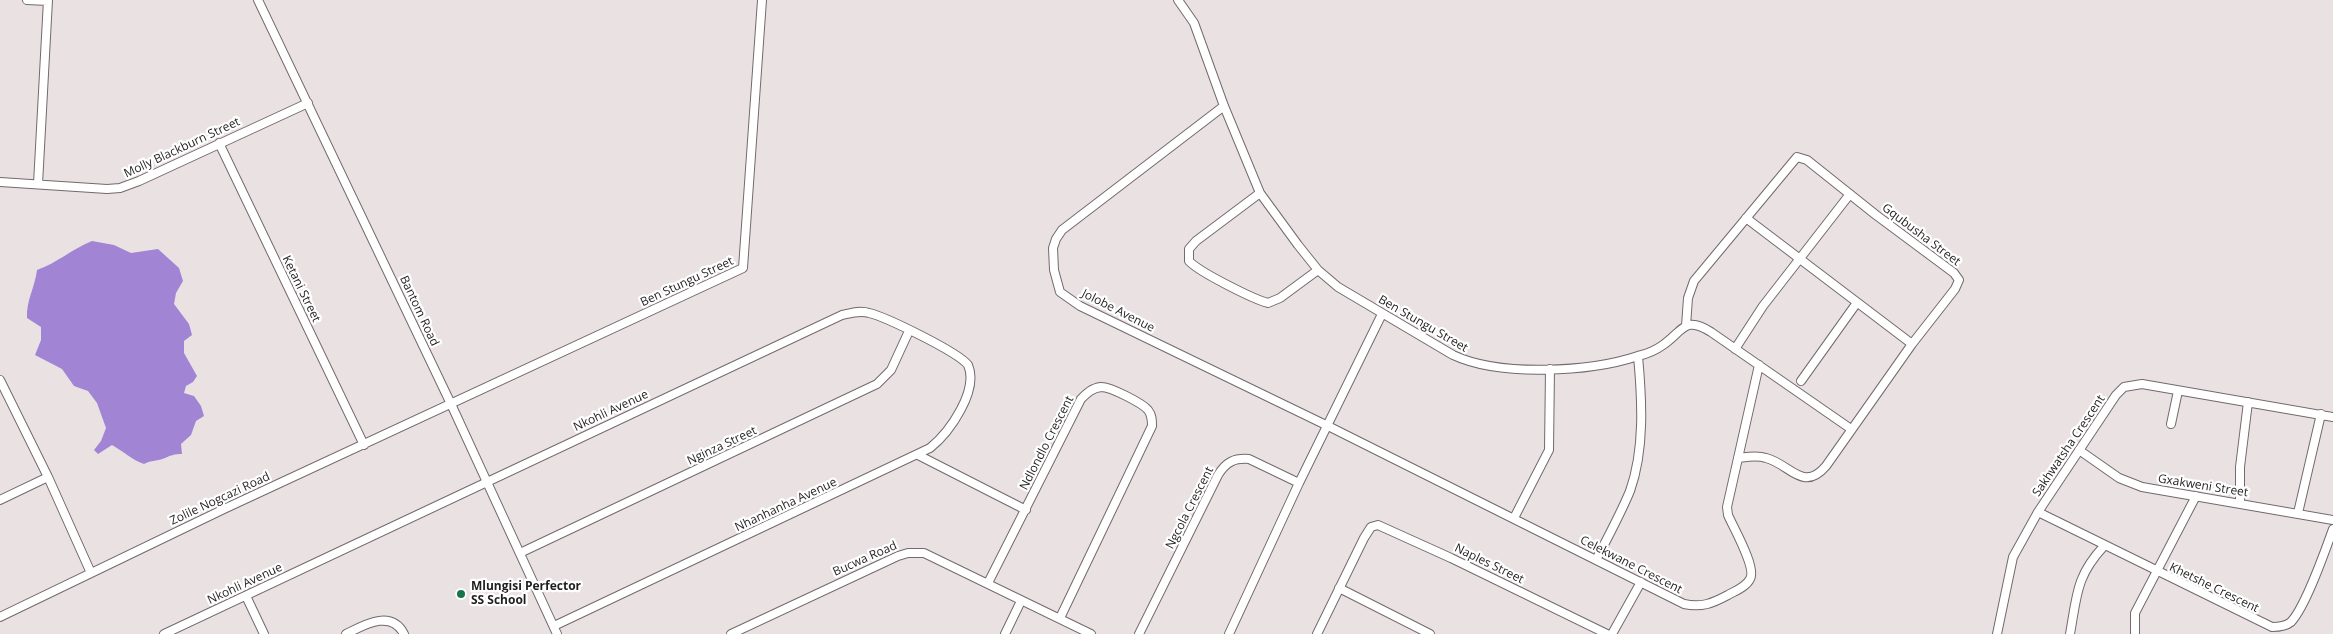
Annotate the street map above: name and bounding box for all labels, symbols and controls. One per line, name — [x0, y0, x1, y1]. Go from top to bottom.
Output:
street label: Molly Blackburn Street — [122, 115, 242, 181]
street label: Gqubusha Street — [1879, 201, 1963, 269]
street label: Ketani Street — [279, 253, 323, 325]
street label: Ben Stungu Street — [638, 254, 736, 310]
street label: Bantom Road — [396, 273, 442, 349]
street label: Jolobe Avenue — [1079, 287, 1157, 335]
street label: Ben Stungu Street — [1376, 293, 1470, 355]
street label: Nkohli Avenue — [571, 387, 651, 435]
street label: Sakhwatsha Crescent — [2030, 393, 2108, 499]
street label: Ndlondlo Crescent — [1017, 394, 1077, 492]
street label: Nginza Street — [685, 424, 759, 468]
street label: Ngcola Crescent — [1163, 464, 1217, 552]
street label: Zolile Nogcazi Road — [168, 470, 272, 528]
street label: Gxakweni Street — [2157, 472, 2249, 500]
street label: Nhanhanha Avenue — [733, 475, 839, 535]
street label: Celekwane Crescent — [1578, 533, 1684, 597]
street label: Bucwa Road — [831, 538, 899, 580]
street label: Naples Street — [1452, 541, 1526, 587]
street label: Nkohli Avenue — [205, 560, 285, 608]
street label: Khetshe Crescent — [2167, 560, 2261, 616]
place label: Mlungisi Perfector SS School — [471, 580, 581, 608]
marker: Mlungisi Perfector SS School — [455, 588, 467, 600]

